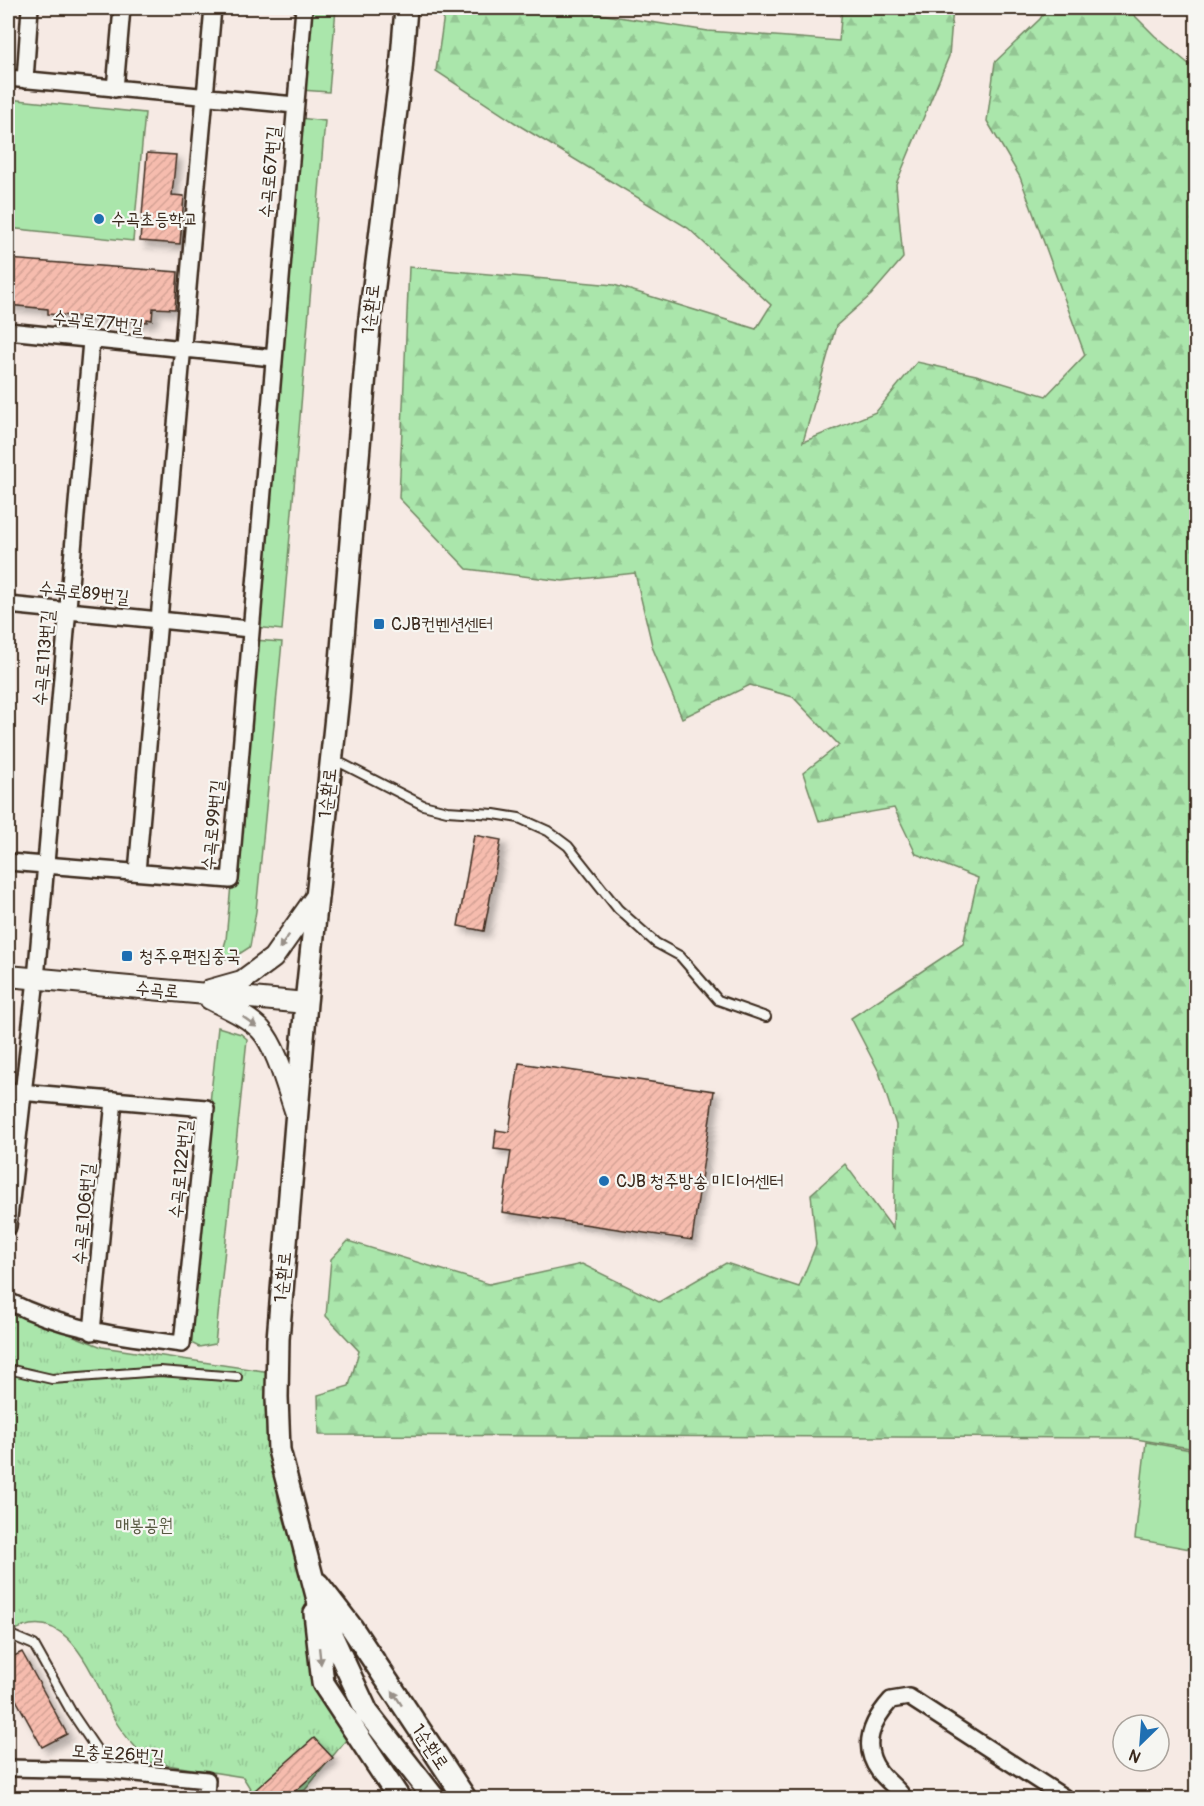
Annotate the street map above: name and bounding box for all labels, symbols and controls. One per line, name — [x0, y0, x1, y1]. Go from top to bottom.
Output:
street label: 수곡로67번길 — [255, 125, 286, 219]
place label: 수곡초등학교 — [111, 208, 198, 231]
marker: 수곡초등학교 — [92, 212, 106, 226]
street label: 1순환로 — [357, 283, 385, 335]
street label: 수곡로77번길 — [51, 306, 145, 338]
street label: 수곡로89번길 — [38, 577, 131, 609]
street label: 수곡로113번길 — [28, 608, 60, 707]
place label: CJB컨벤션센터 — [391, 613, 493, 636]
marker: CJB컨벤션센터 — [372, 617, 386, 631]
street label: 1순환로 — [314, 767, 342, 819]
street label: 수곡로99번길 — [197, 778, 229, 871]
one-way arrow — [279, 934, 290, 950]
place label: 청주우편집중국 — [139, 945, 240, 968]
marker: 청주우편집중국 — [120, 949, 134, 963]
street label: 수곡로 — [134, 977, 180, 1003]
one-way arrow — [242, 1016, 258, 1028]
street label: 수곡로122번길 — [164, 1118, 198, 1220]
street label: 수곡로106번길 — [68, 1162, 100, 1266]
place label: CJB 청주방송 미디어센터 — [616, 1170, 784, 1193]
marker: CJB 청주방송 미디어센터 — [597, 1174, 611, 1188]
street label: 1순환로 — [269, 1251, 297, 1303]
park label: 매봉공원 — [115, 1514, 173, 1537]
one-way arrow — [315, 1646, 325, 1665]
one-way arrow — [391, 1690, 402, 1706]
north arrow — [1111, 1713, 1171, 1773]
street label: 1순환로 — [406, 1720, 454, 1774]
street label: 모충로26번길 — [71, 1739, 166, 1769]
text: N — [1126, 1744, 1144, 1767]

